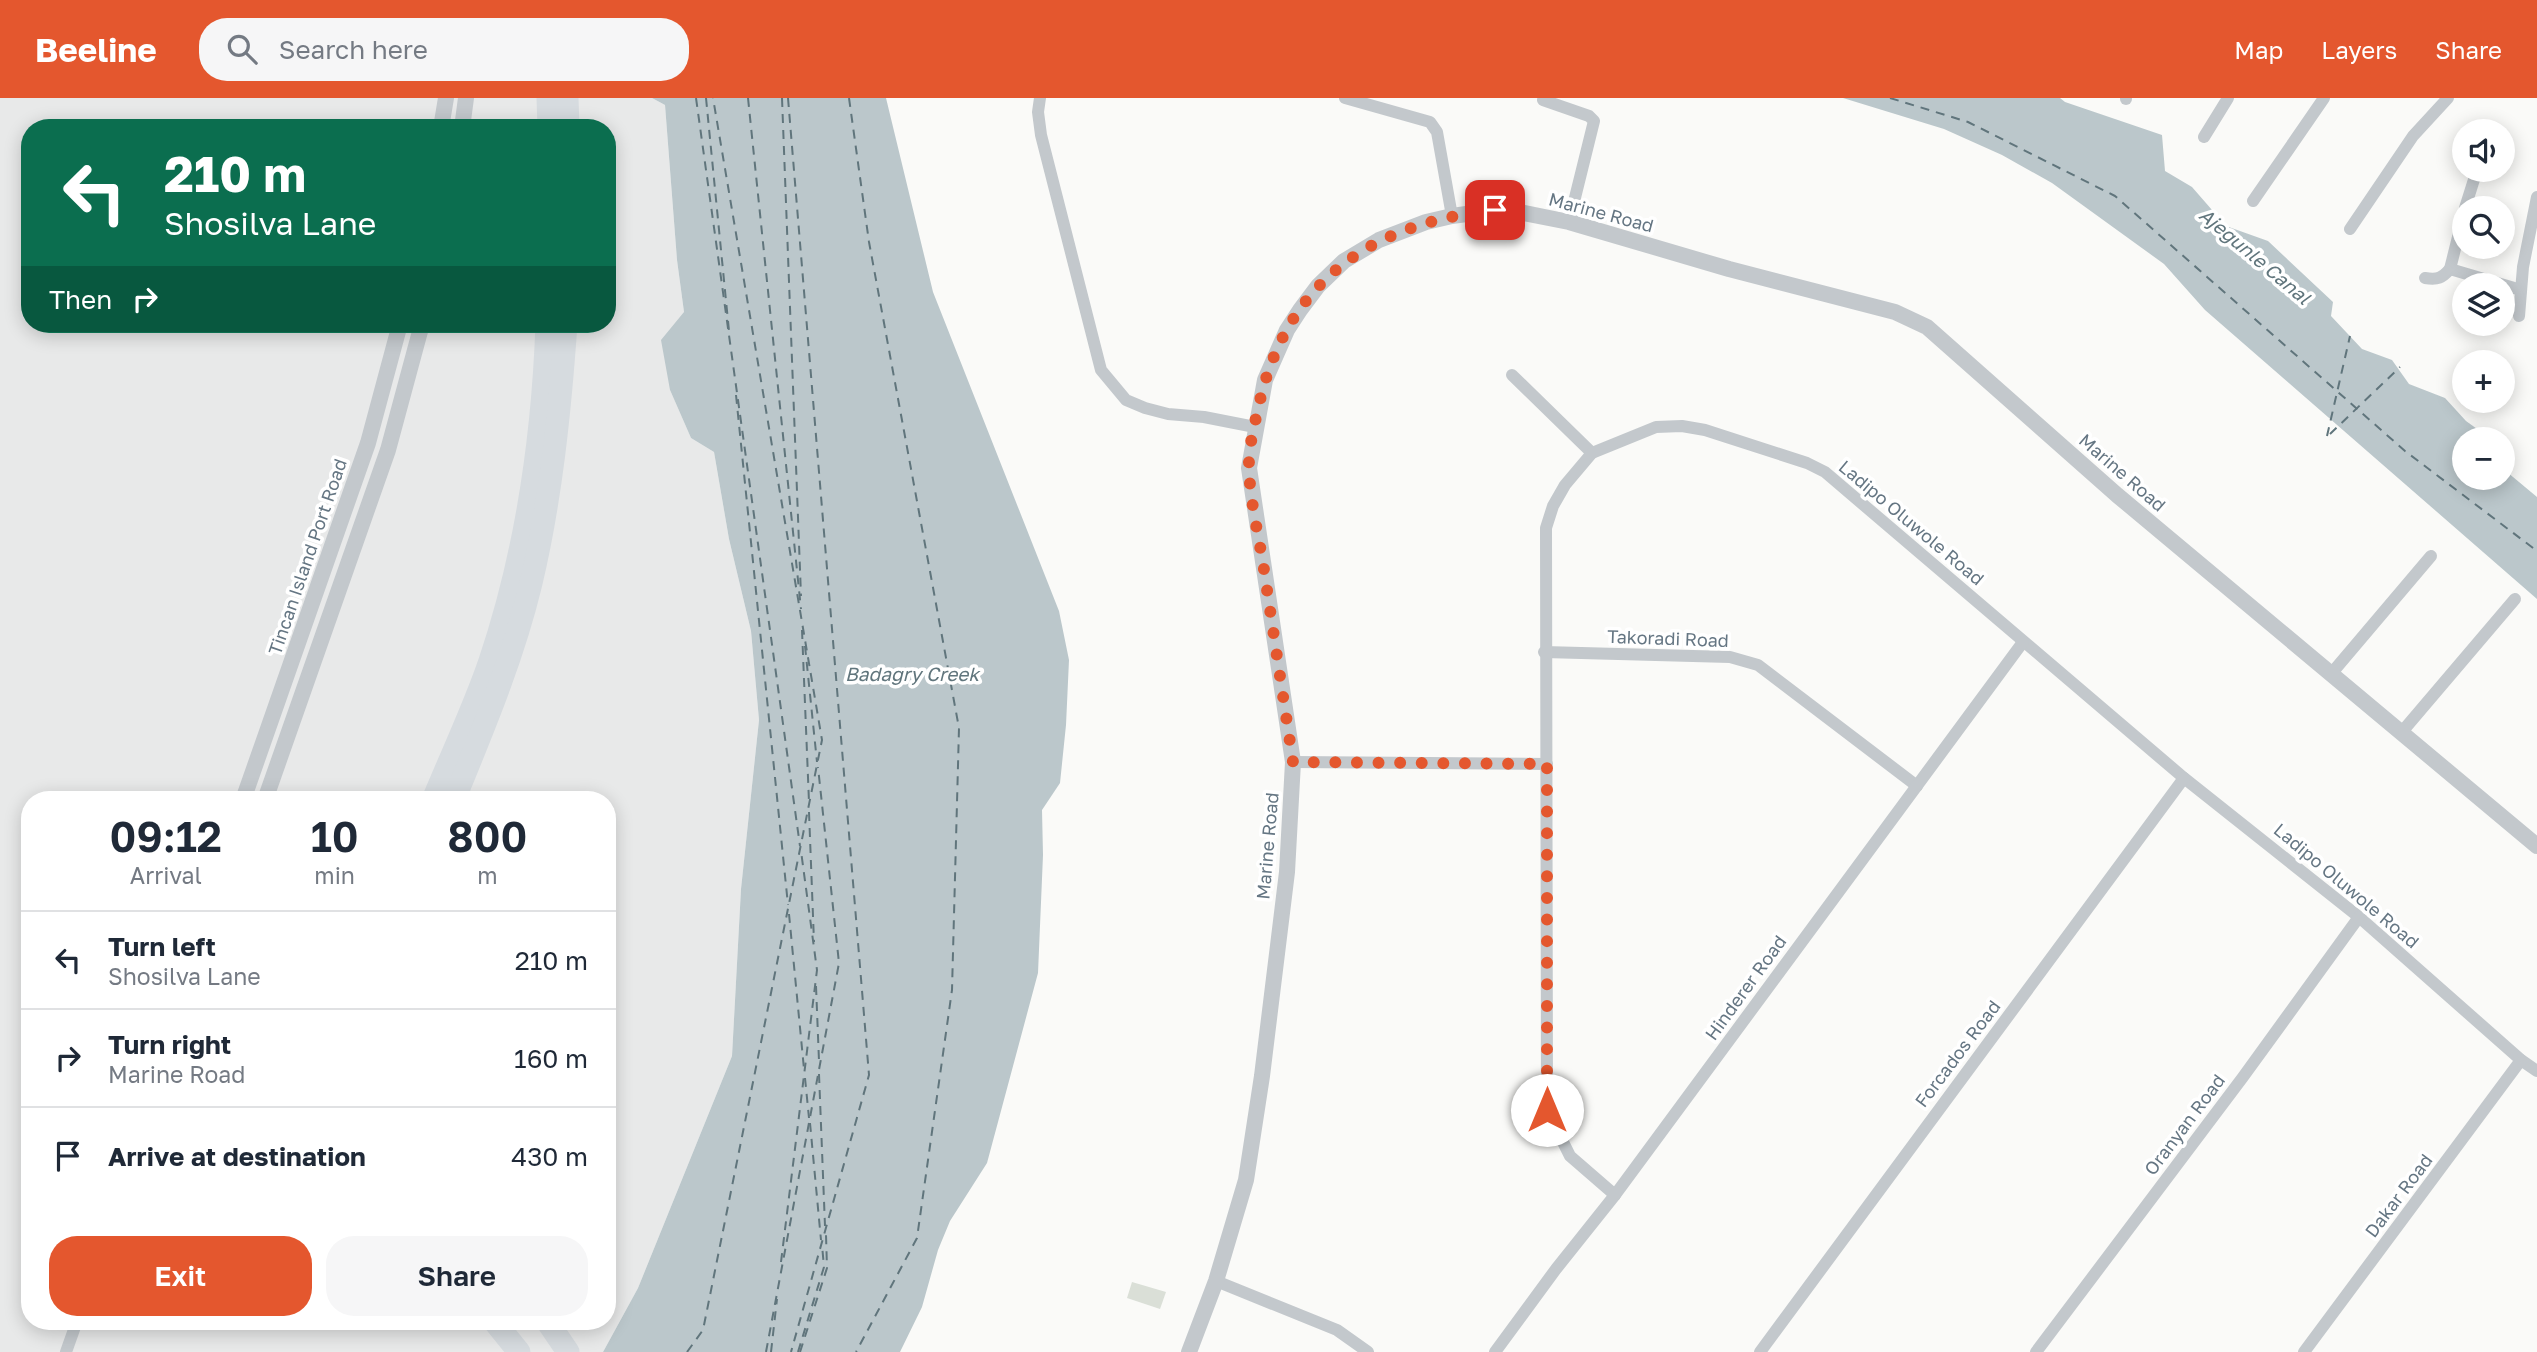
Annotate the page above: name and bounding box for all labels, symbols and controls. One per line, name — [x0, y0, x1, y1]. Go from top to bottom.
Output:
search box — [199, 18, 689, 81]
text: Beeline — [35, 30, 157, 69]
icon: search — [223, 30, 261, 68]
text: Search here — [279, 34, 428, 65]
text: Map — [2234, 35, 2283, 64]
text: Layers — [2321, 35, 2397, 64]
text: Share — [2435, 35, 2502, 64]
map controls — [2452, 119, 2515, 490]
button: sound — [2452, 119, 2515, 182]
text: 210 m — [164, 144, 306, 203]
icon: left — [49, 147, 140, 238]
pin — [1465, 180, 1525, 240]
street label: Marine Road — [1546, 187, 1656, 237]
icon: arrive — [1476, 191, 1514, 229]
button: search — [2452, 196, 2515, 259]
water label: Ajegunle Canal — [2195, 203, 2316, 309]
text: Shosilva Lane — [164, 204, 376, 242]
button: layers — [2452, 273, 2515, 336]
icon: right — [126, 280, 164, 318]
text: Then — [49, 284, 112, 315]
button: + — [2452, 350, 2515, 413]
button: − — [2452, 427, 2515, 490]
street label: Marine Road — [2075, 429, 2170, 516]
street label: Ladipo Oluwole Road — [1835, 455, 1989, 589]
street label: Tincan Island Port Road — [263, 456, 351, 658]
street label: Takoradi Road — [1607, 625, 1729, 651]
water label: Badagry Creek — [845, 662, 981, 685]
street label: Marine Road — [1251, 791, 1283, 900]
text: 09:12 — [110, 811, 222, 861]
text: 10 — [311, 811, 359, 861]
text: 800 — [447, 811, 527, 861]
street label: Ladipo Oluwole Road — [2270, 818, 2424, 952]
text: Arrival — [130, 861, 202, 889]
text: min — [314, 861, 355, 889]
text: m — [477, 861, 497, 889]
text: Turn left — [108, 931, 216, 962]
street label: Hinderer Road — [1700, 931, 1791, 1044]
icon: left — [49, 941, 87, 979]
text: 210 m — [515, 945, 588, 976]
text: Shosilva Lane — [108, 962, 261, 990]
street label: Forcados Road — [1910, 996, 2005, 1111]
text: Turn right — [108, 1029, 231, 1060]
icon: right — [49, 1039, 87, 1077]
text: 160 m — [514, 1043, 588, 1074]
text: Marine Road — [108, 1060, 246, 1088]
street label: Oranyan Road — [2139, 1070, 2229, 1179]
position arrow — [1510, 1073, 1584, 1147]
icon: arrive — [49, 1137, 87, 1175]
text: Arrive at destination — [108, 1141, 366, 1172]
text: 430 m — [511, 1141, 588, 1172]
street label: Dakar Road — [2360, 1149, 2437, 1241]
button: Exit — [49, 1236, 312, 1316]
button: Share — [326, 1236, 588, 1316]

